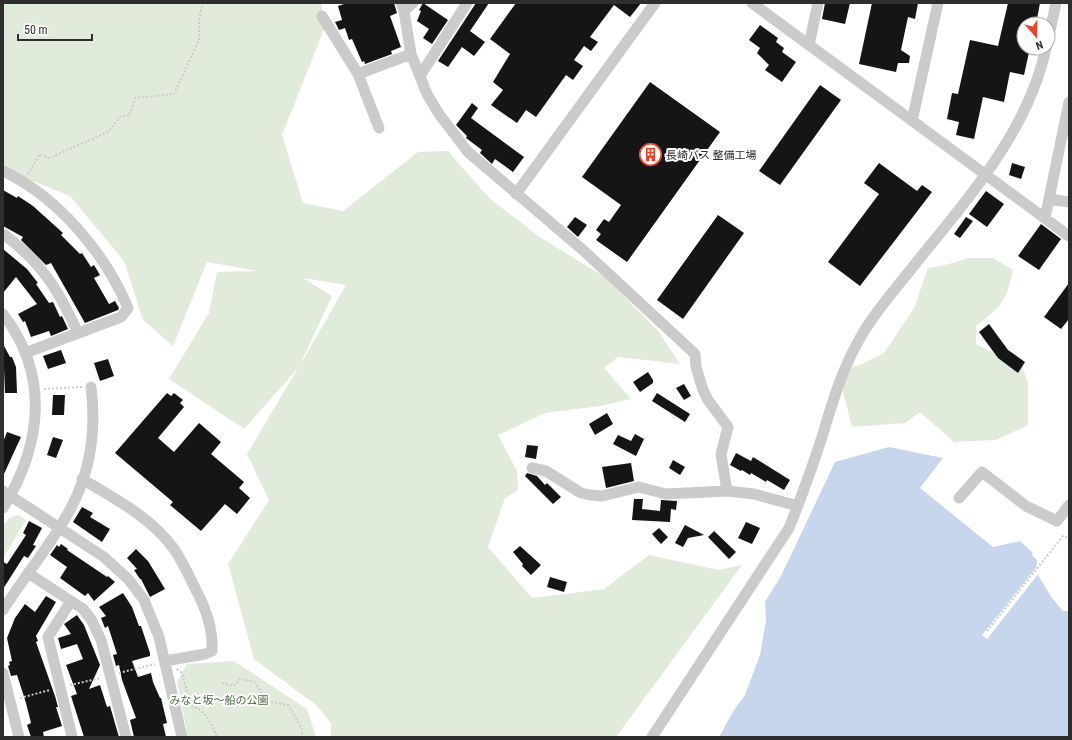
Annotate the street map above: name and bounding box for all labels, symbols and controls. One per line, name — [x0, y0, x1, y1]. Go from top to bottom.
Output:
scale bar — [18, 16, 92, 42]
north arrow — [1016, 16, 1056, 56]
text: 50 m — [24, 23, 48, 37]
text: N — [1034, 38, 1045, 52]
building icon: 長崎バス 整備工場 — [638, 142, 664, 168]
place label: 長崎バス 整備工場 — [666, 149, 757, 162]
park label: みなと坂〜船の公園 — [170, 694, 269, 707]

